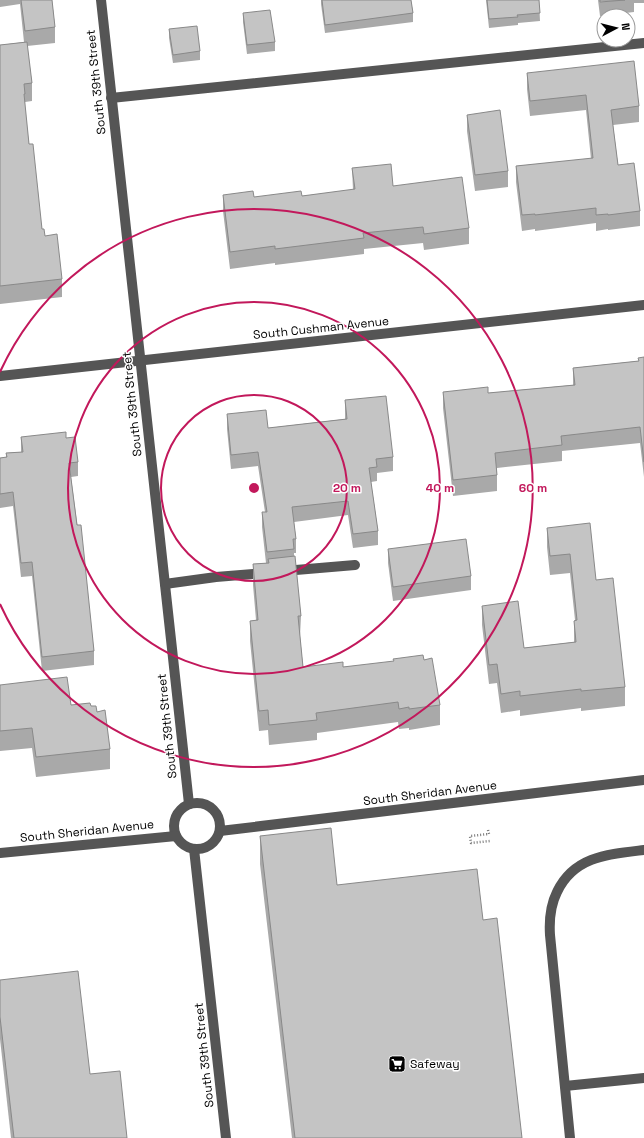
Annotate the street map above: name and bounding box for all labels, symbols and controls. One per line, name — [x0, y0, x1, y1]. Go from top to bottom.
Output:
north arrow — [596, 8, 636, 48]
text: N — [619, 22, 633, 31]
street label: South 39th Street — [83, 29, 109, 135]
street label: South Cushman Avenue — [252, 313, 390, 343]
street label: South 39th Street — [119, 351, 145, 457]
text: 20 m — [333, 480, 361, 496]
text: 40 m — [426, 480, 454, 496]
text: 60 m — [519, 480, 547, 496]
centre of rings — [247, 481, 261, 495]
street label: South 39th Street — [154, 673, 180, 779]
street label: South Sheridan Avenue — [362, 777, 498, 809]
street label: South Sheridan Avenue — [19, 816, 155, 846]
street label: South 39th Street — [191, 1002, 217, 1108]
supermarket icon: Safeway — [387, 1054, 407, 1074]
place label: Safeway — [410, 1056, 459, 1072]

